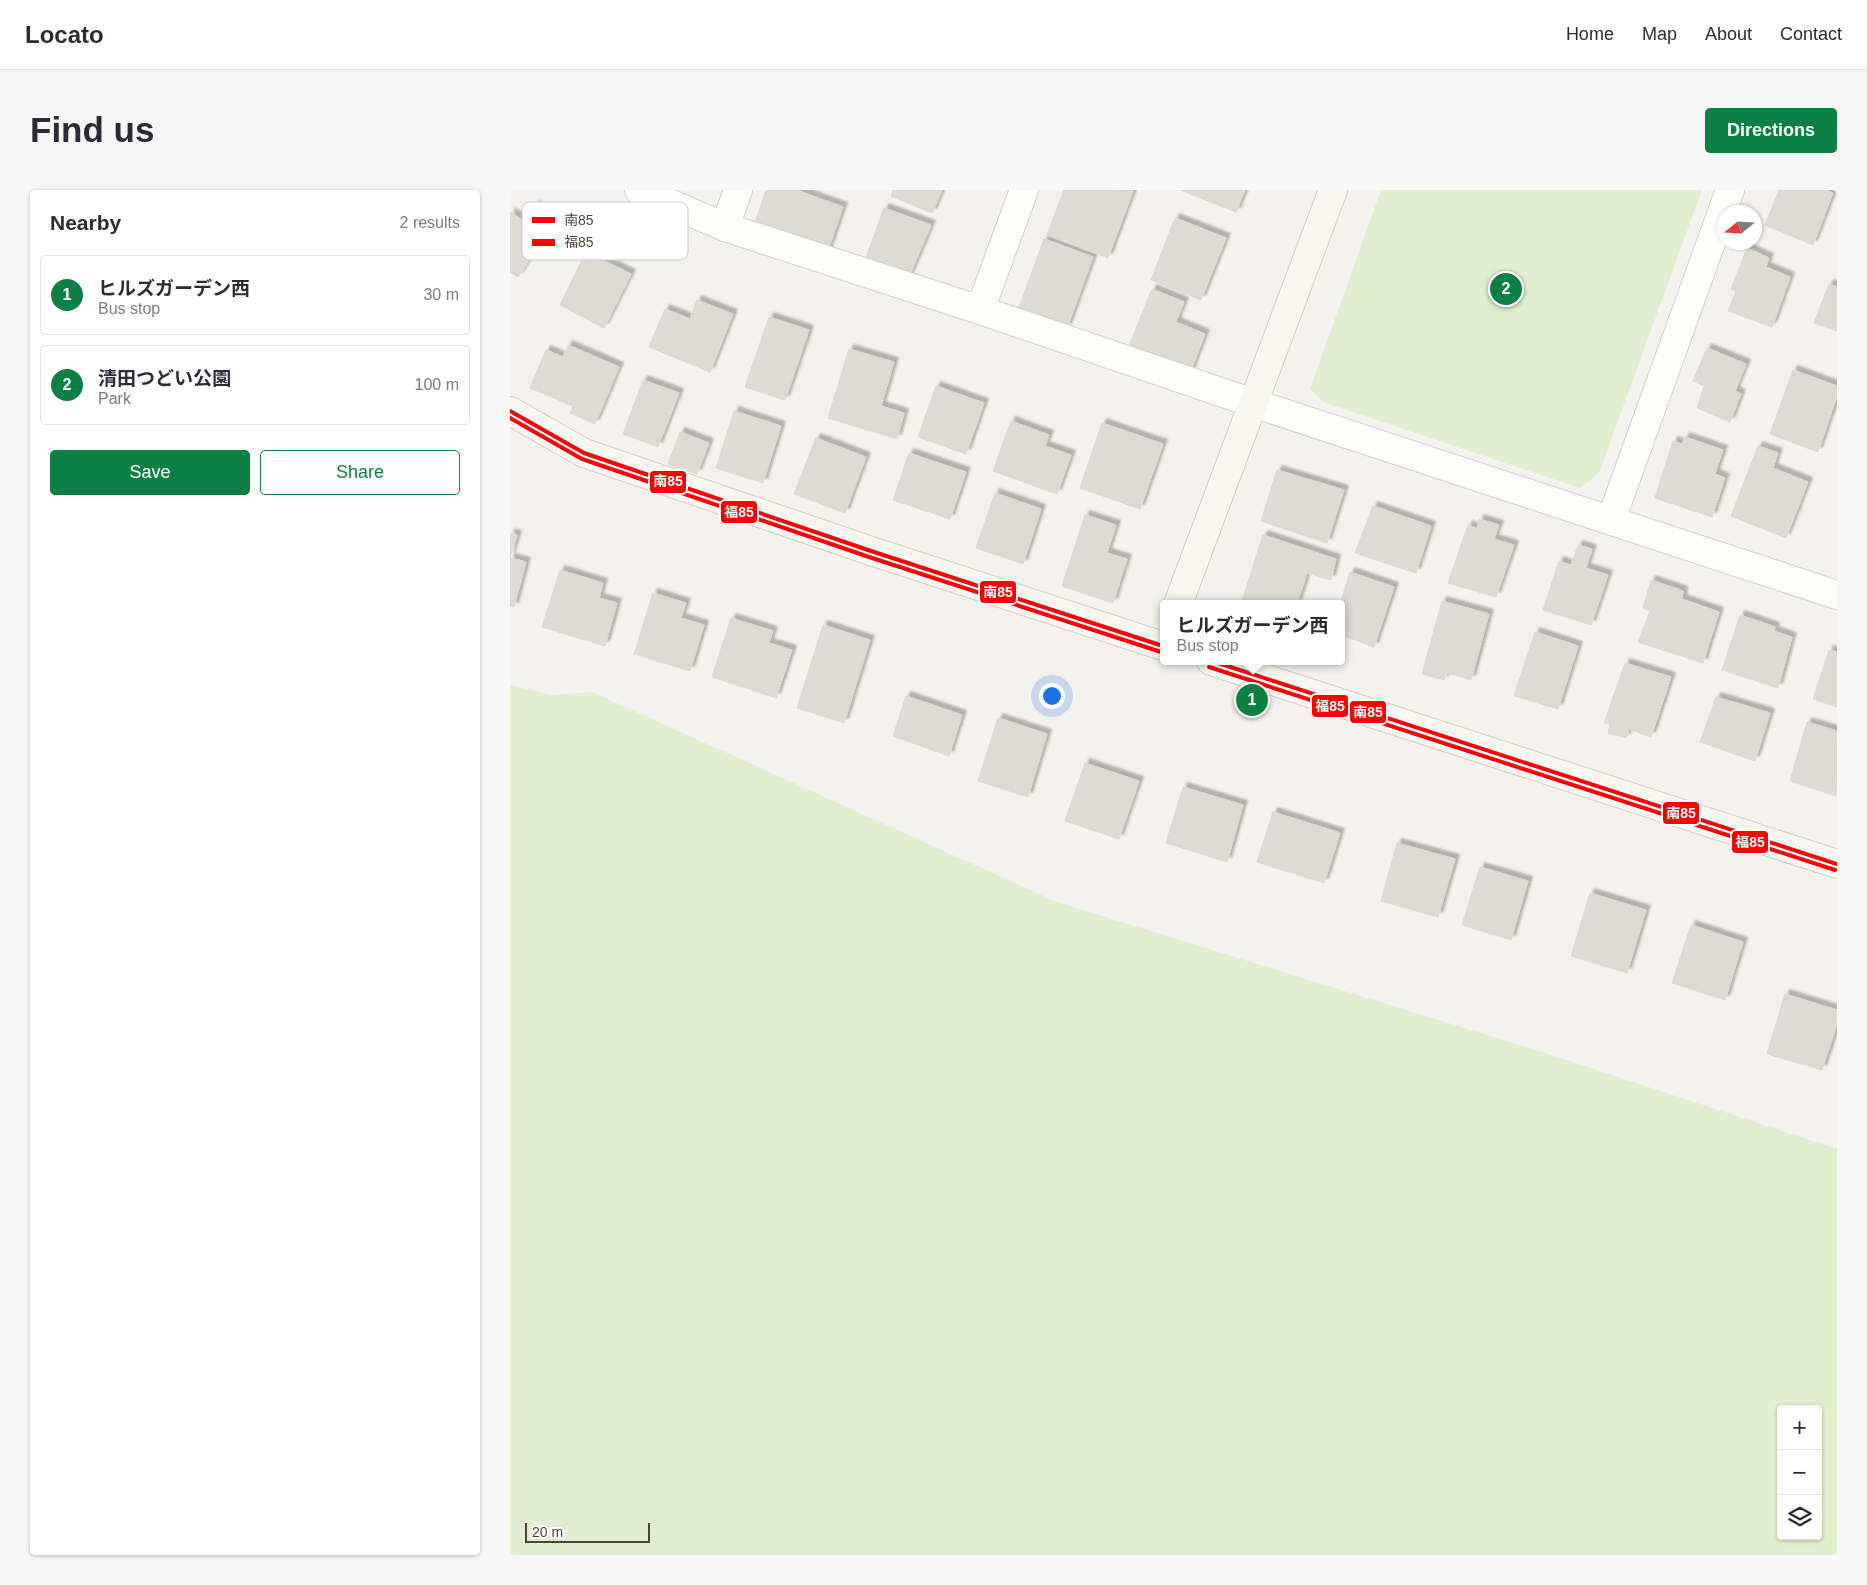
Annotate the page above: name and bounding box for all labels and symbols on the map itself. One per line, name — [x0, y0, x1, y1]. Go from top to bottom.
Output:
legend — [522, 202, 688, 260]
north arrow — [1717, 205, 1762, 250]
text: 南85 — [564, 212, 594, 228]
text: 福85 — [564, 234, 594, 250]
pin: 2 — [1490, 270, 1522, 308]
line badge: 南85 — [649, 470, 687, 494]
text: 南85 — [653, 473, 683, 489]
line badge: 福85 — [720, 500, 758, 524]
text: 福85 — [724, 504, 754, 520]
line badge: 南85 — [979, 580, 1017, 604]
text: 南85 — [983, 584, 1013, 600]
pin: 1 — [1236, 681, 1268, 719]
your location — [1039, 683, 1065, 709]
line badge: 福85 — [1311, 694, 1349, 718]
text: 福85 — [1315, 698, 1345, 714]
line badge: 南85 — [1349, 700, 1387, 724]
text: 南85 — [1353, 704, 1383, 720]
line badge: 南85 — [1662, 801, 1700, 825]
text: 南85 — [1666, 805, 1696, 821]
line badge: 福85 — [1731, 830, 1769, 854]
text: 福85 — [1735, 834, 1765, 850]
scale bar — [525, 1520, 650, 1543]

